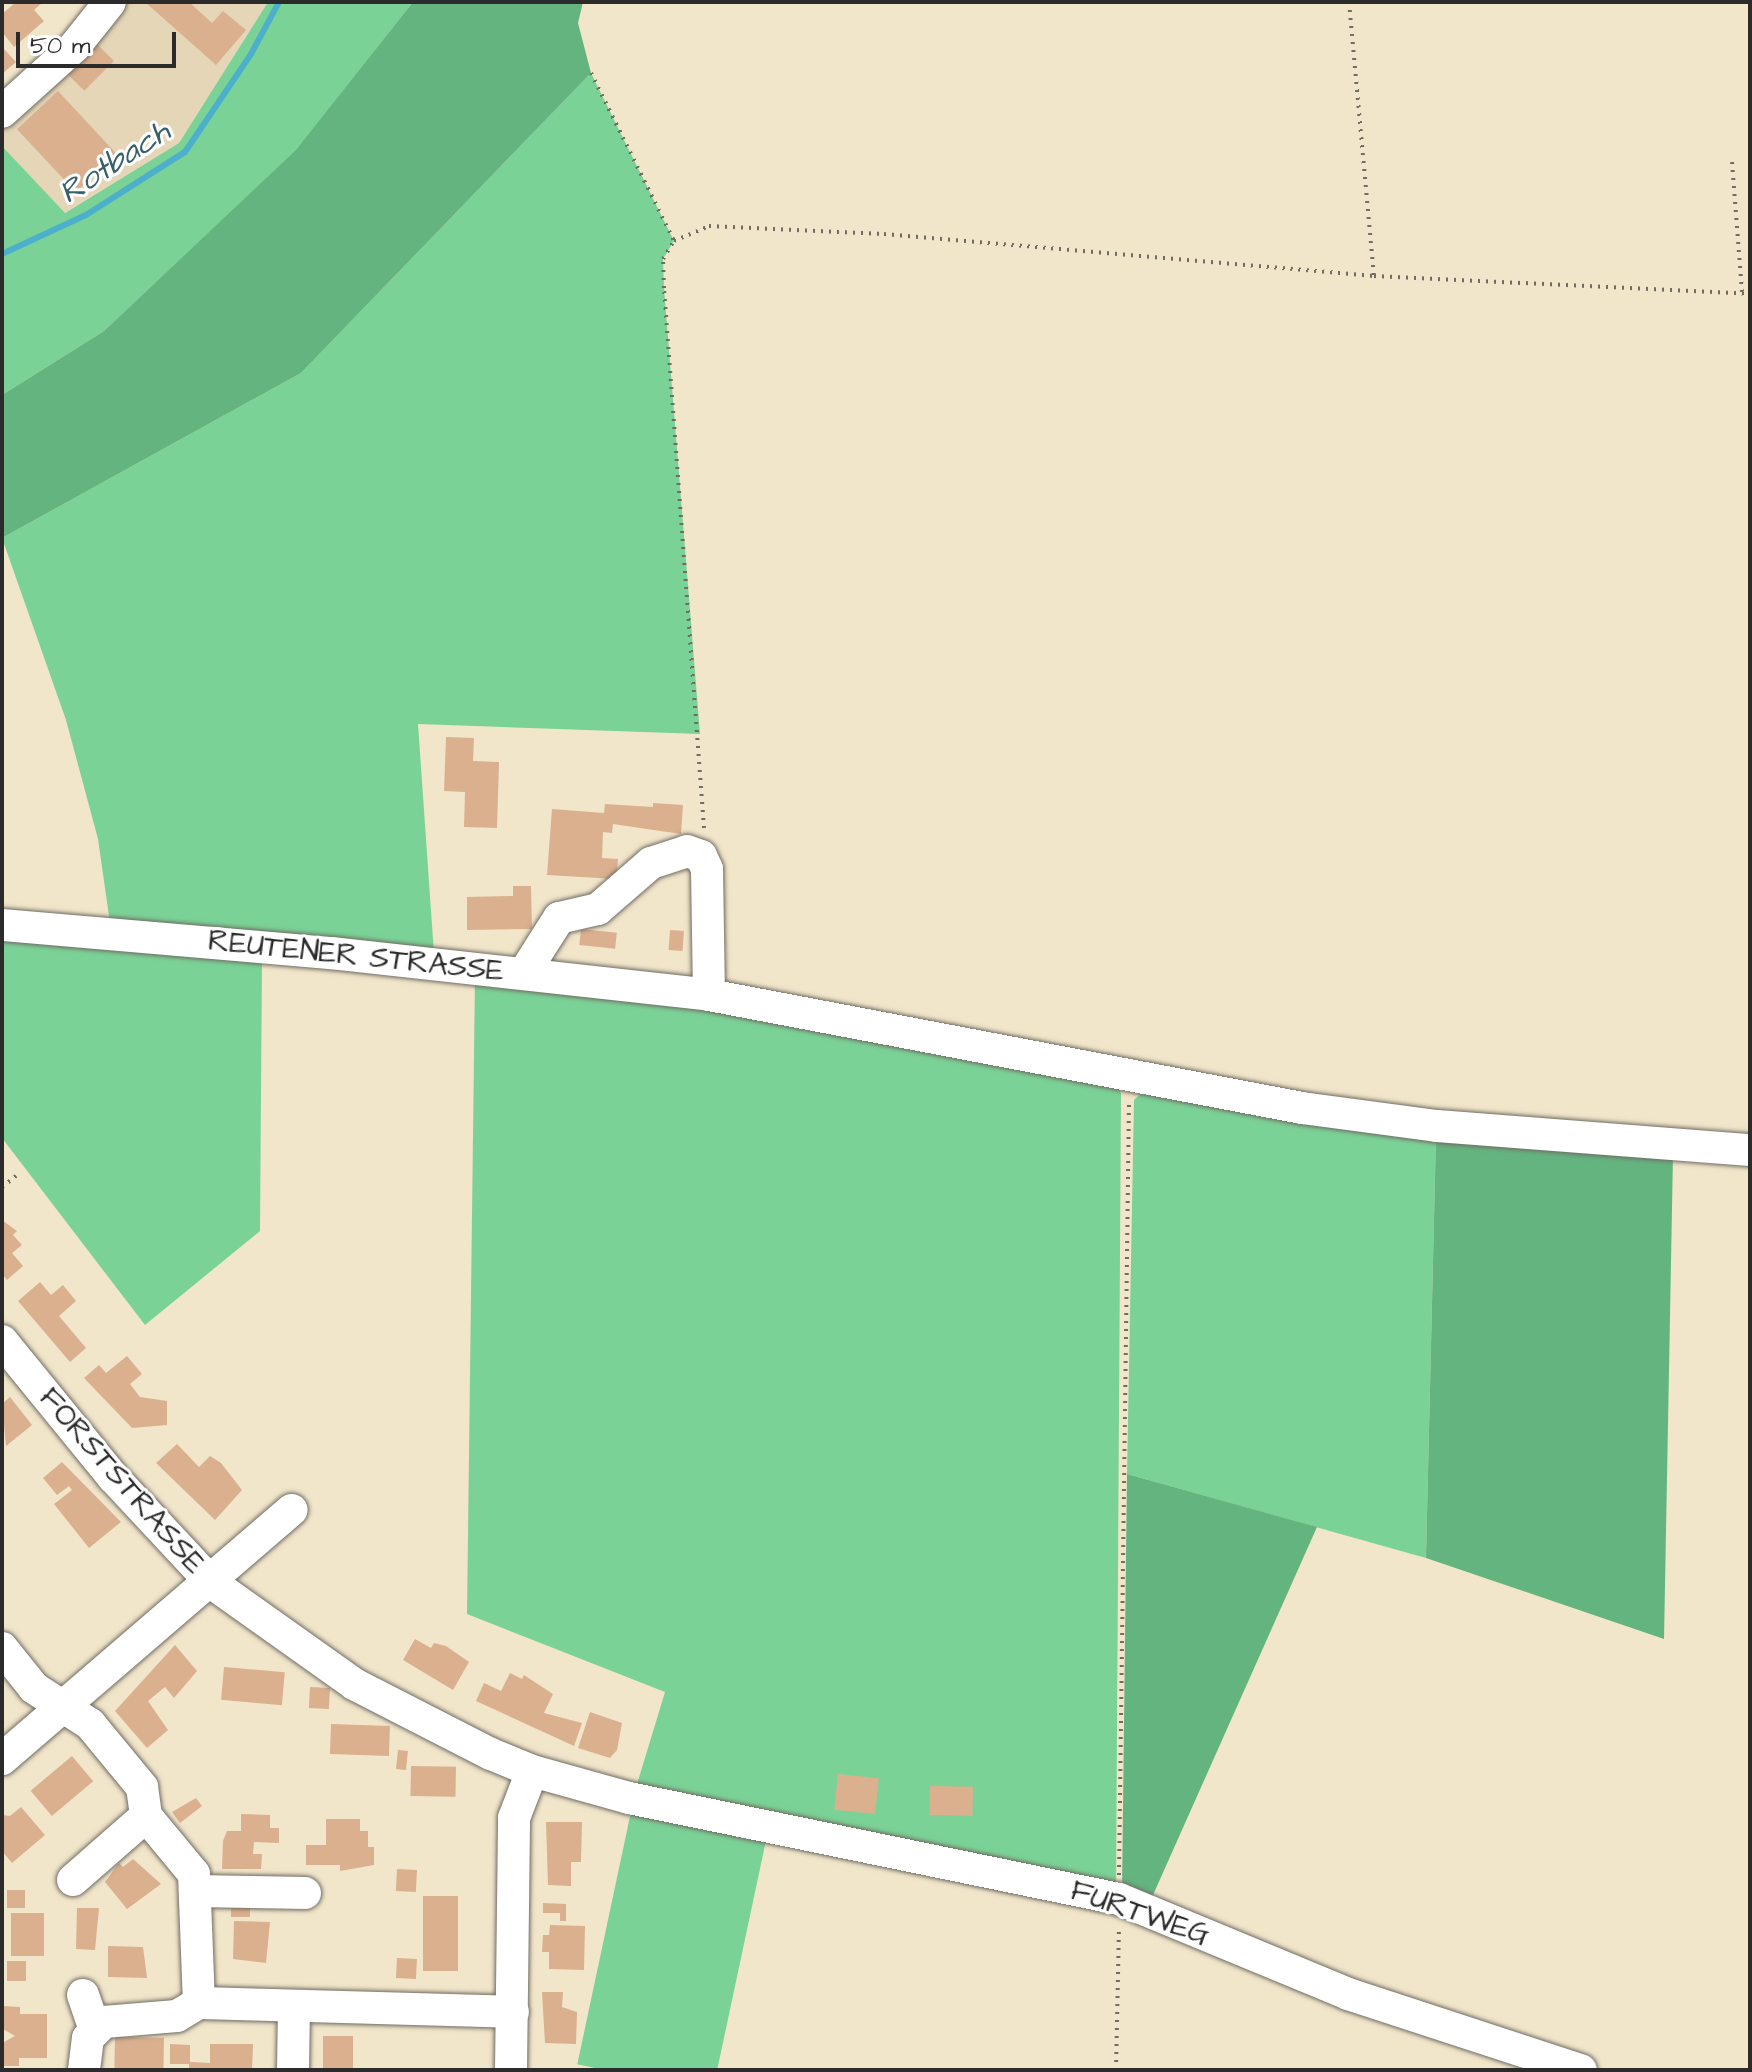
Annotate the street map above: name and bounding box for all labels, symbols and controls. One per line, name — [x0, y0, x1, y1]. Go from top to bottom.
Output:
scale bar — [20, 16, 180, 66]
text: 50 m — [30, 29, 90, 63]
water label: Rotbach — [53, 113, 177, 213]
street label: REUTENER STRASSE — [206, 923, 506, 989]
street label: FORSTSTRASSE — [31, 1380, 213, 1582]
street label: FURTWEG — [1066, 1872, 1214, 1954]

